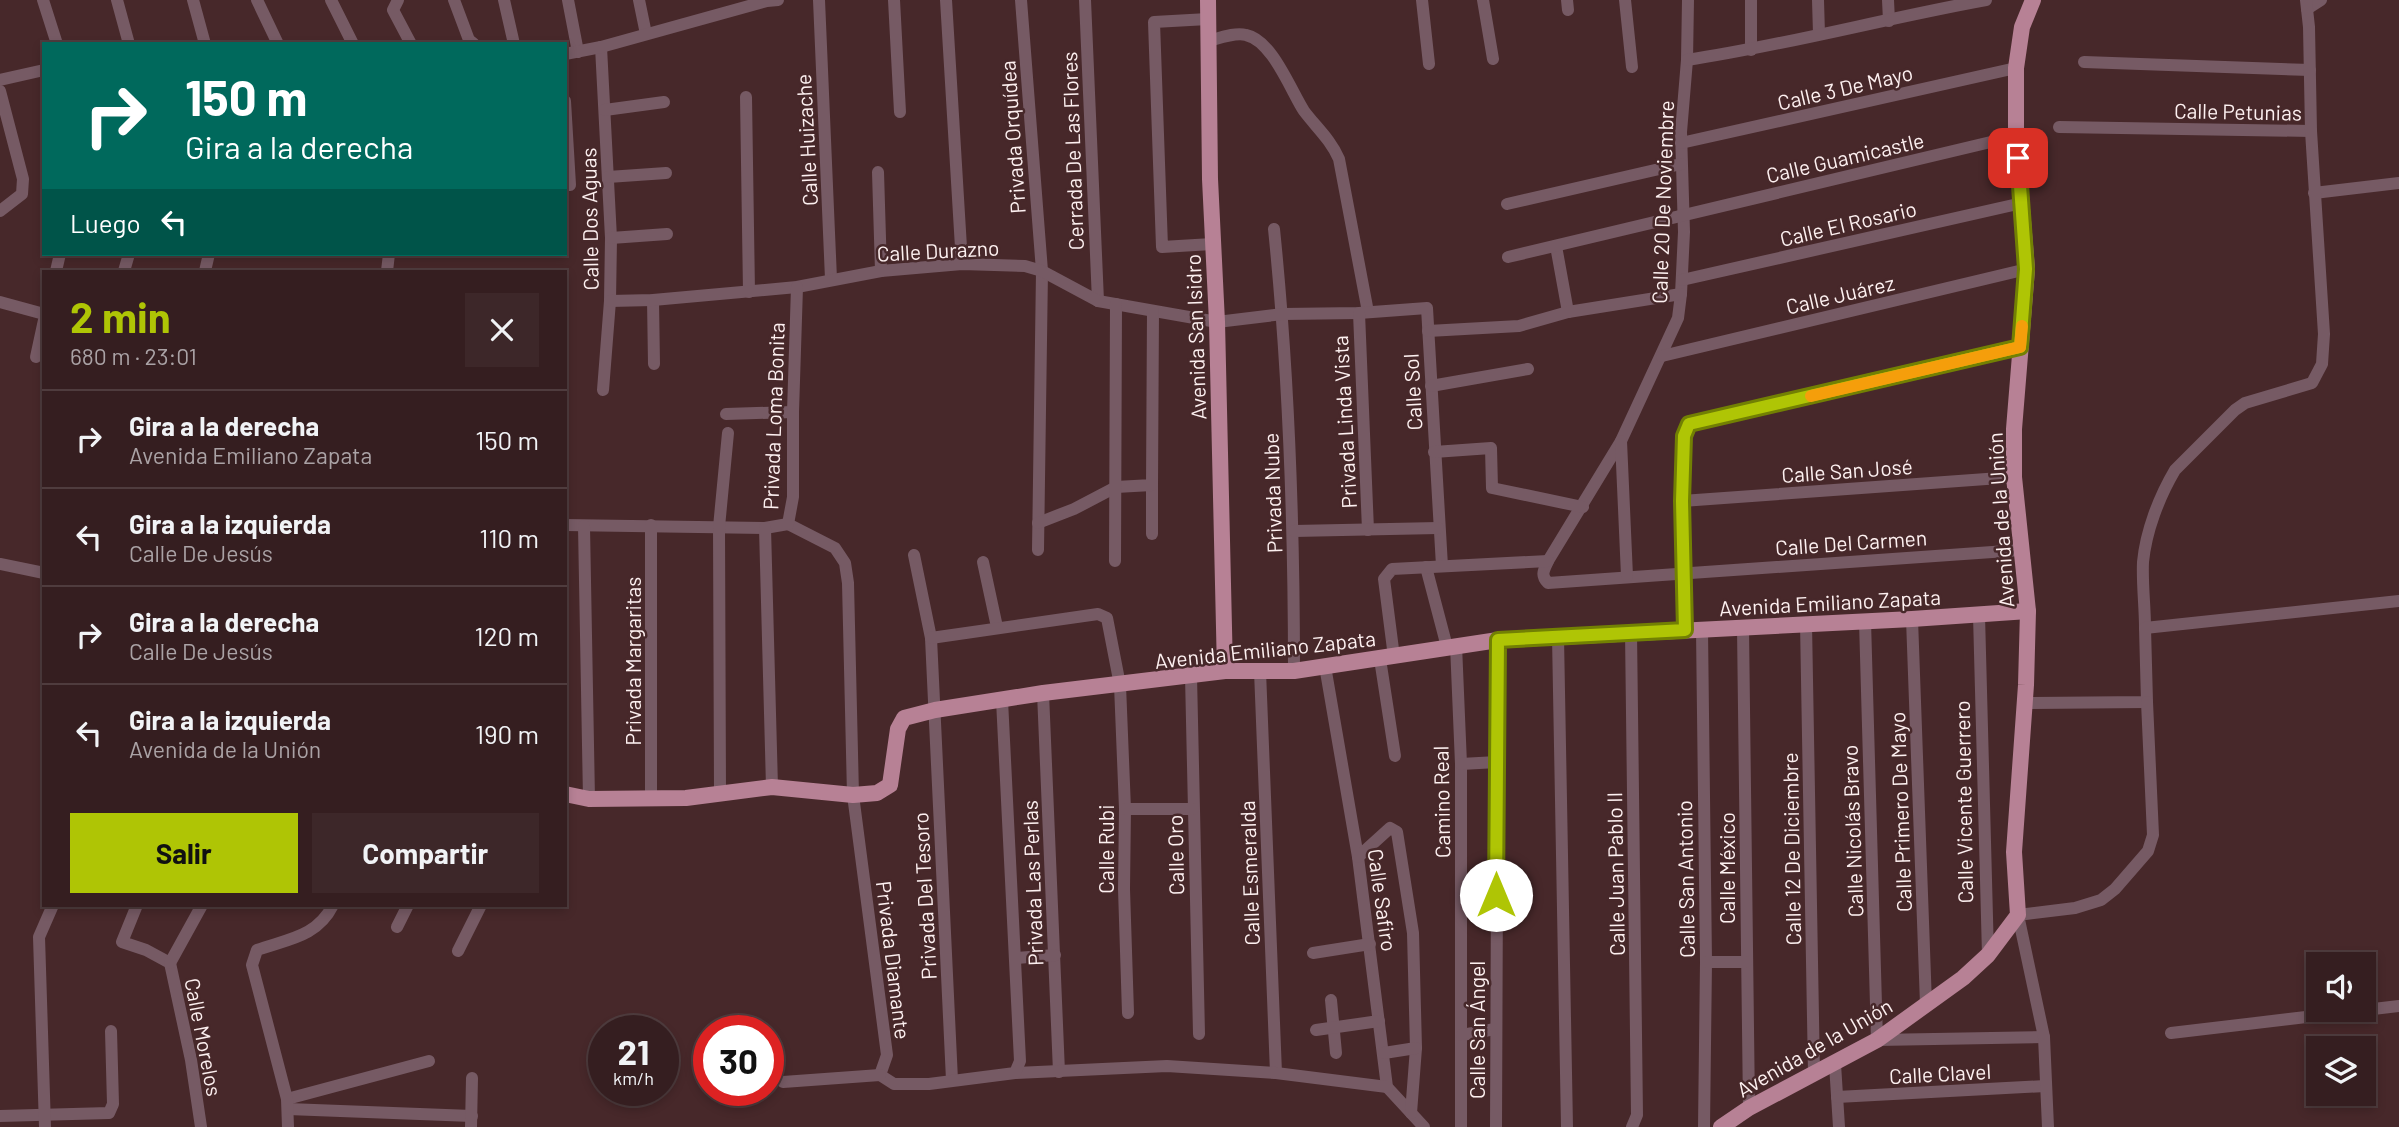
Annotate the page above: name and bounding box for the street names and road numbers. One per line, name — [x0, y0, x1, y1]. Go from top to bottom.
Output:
street label: Cerrada De Las Flores — [1056, 51, 1088, 251]
street label: Calle 3 De Mayo — [1775, 59, 1915, 115]
street label: Privada Orquídea — [994, 60, 1030, 214]
street label: Calle Huizache — [790, 73, 822, 207]
street label: Calle Petunias — [2174, 97, 2302, 125]
street label: Calle 20 De Noviembre — [1646, 100, 1678, 304]
street label: Calle Guamicastle — [1764, 127, 1926, 187]
street label: Calle Dos Aguas — [575, 147, 603, 291]
street label: Calle El Rosario — [1777, 195, 1919, 251]
street label: Calle Durazno — [876, 234, 1000, 266]
street label: Avenida San Isidro — [1180, 254, 1210, 420]
street label: Calle Juárez — [1783, 269, 1897, 319]
street label: Privada Loma Bonita — [757, 322, 789, 510]
street label: Privada Linda Vista — [1327, 335, 1361, 509]
street label: Calle Sol — [1398, 353, 1426, 431]
street label: Privada Nube — [1257, 432, 1287, 554]
street label: Avenida de la Unión — [1981, 432, 2019, 608]
street label: Calle San José — [1780, 453, 1914, 487]
street label: Calle Del Carmen — [1774, 524, 1928, 560]
street label: Privada Margaritas — [620, 577, 645, 745]
street label: Avenida Emiliano Zapata — [1718, 584, 1942, 620]
street label: Avenida Emiliano Zapata — [1153, 625, 1377, 673]
street label: Calle Vicente Guerrero — [1949, 700, 1977, 904]
street label: Calle Primero De Mayo — [1884, 712, 1916, 912]
street label: Calle Nicolás Bravo — [1836, 744, 1868, 918]
street label: Camino Real — [1428, 746, 1454, 858]
street label: Calle 12 De Diciembre — [1777, 752, 1805, 946]
street label: Calle Juan Pablo II — [1601, 792, 1629, 956]
street label: Privada Las Perlas — [1017, 800, 1047, 966]
street label: Calle Esmeralda — [1234, 800, 1264, 946]
street label: Calle San Antonio — [1671, 800, 1699, 958]
street label: Calle Rubi — [1093, 804, 1118, 894]
street label: Privada Del Tesoro — [907, 812, 941, 980]
street label: Calle México — [1714, 812, 1739, 924]
street label: Calle Oro — [1162, 815, 1188, 895]
street label: Calle Safiro — [1363, 847, 1403, 953]
street label: Privada Diamante — [872, 879, 916, 1041]
street label: Calle San Ángel — [1464, 961, 1489, 1099]
street label: Calle Morelos — [180, 976, 228, 1098]
street label: Avenida de la Unión — [1732, 992, 1896, 1102]
street label: Calle Clavel — [1888, 1058, 1992, 1088]

